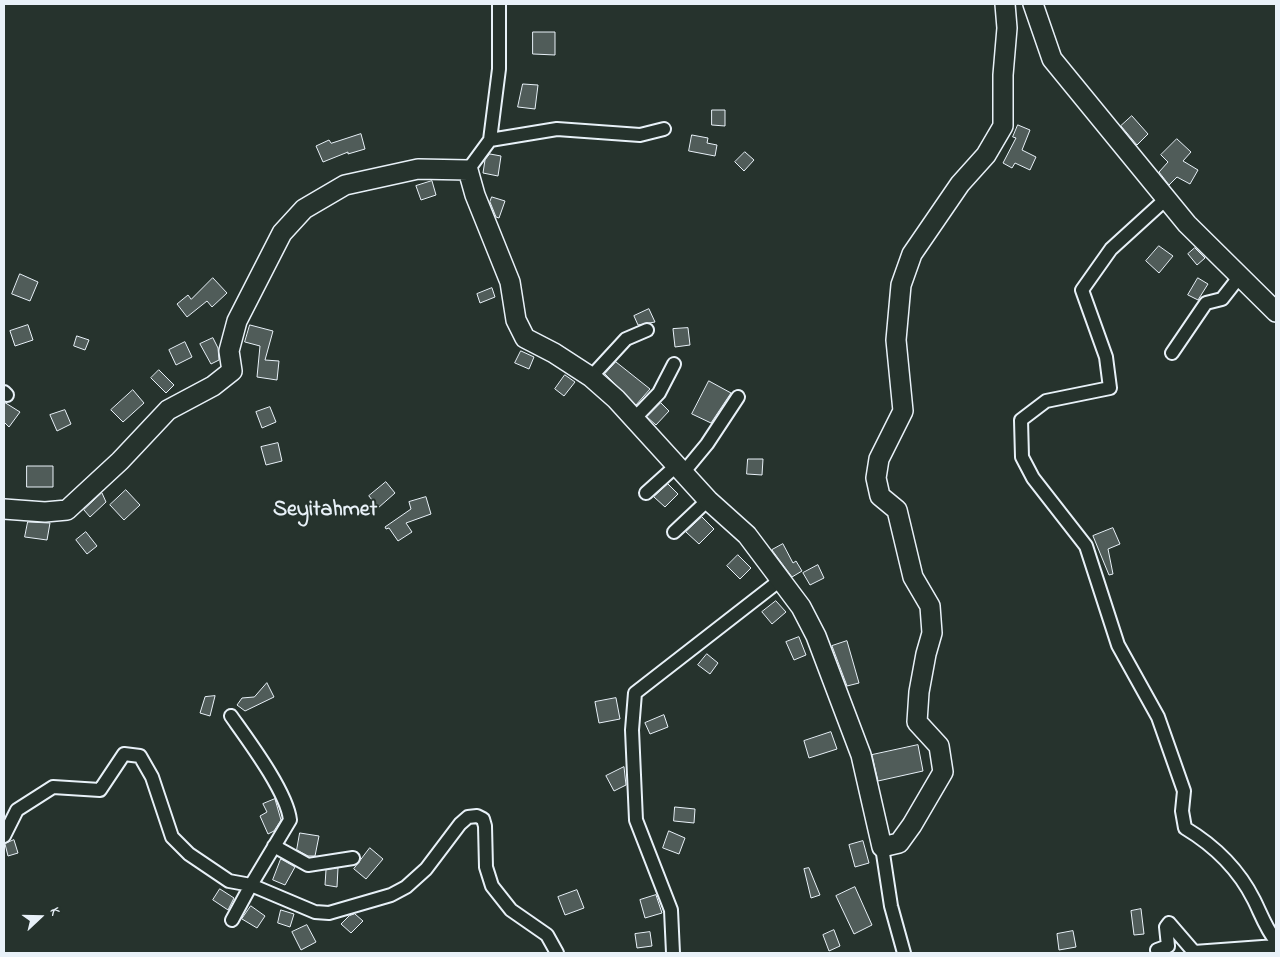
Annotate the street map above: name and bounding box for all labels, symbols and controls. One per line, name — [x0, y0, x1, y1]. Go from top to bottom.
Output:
district label: Seyitahmet — [273, 498, 377, 524]
north arrow — [15, 892, 65, 942]
text: K — [43, 905, 65, 918]

